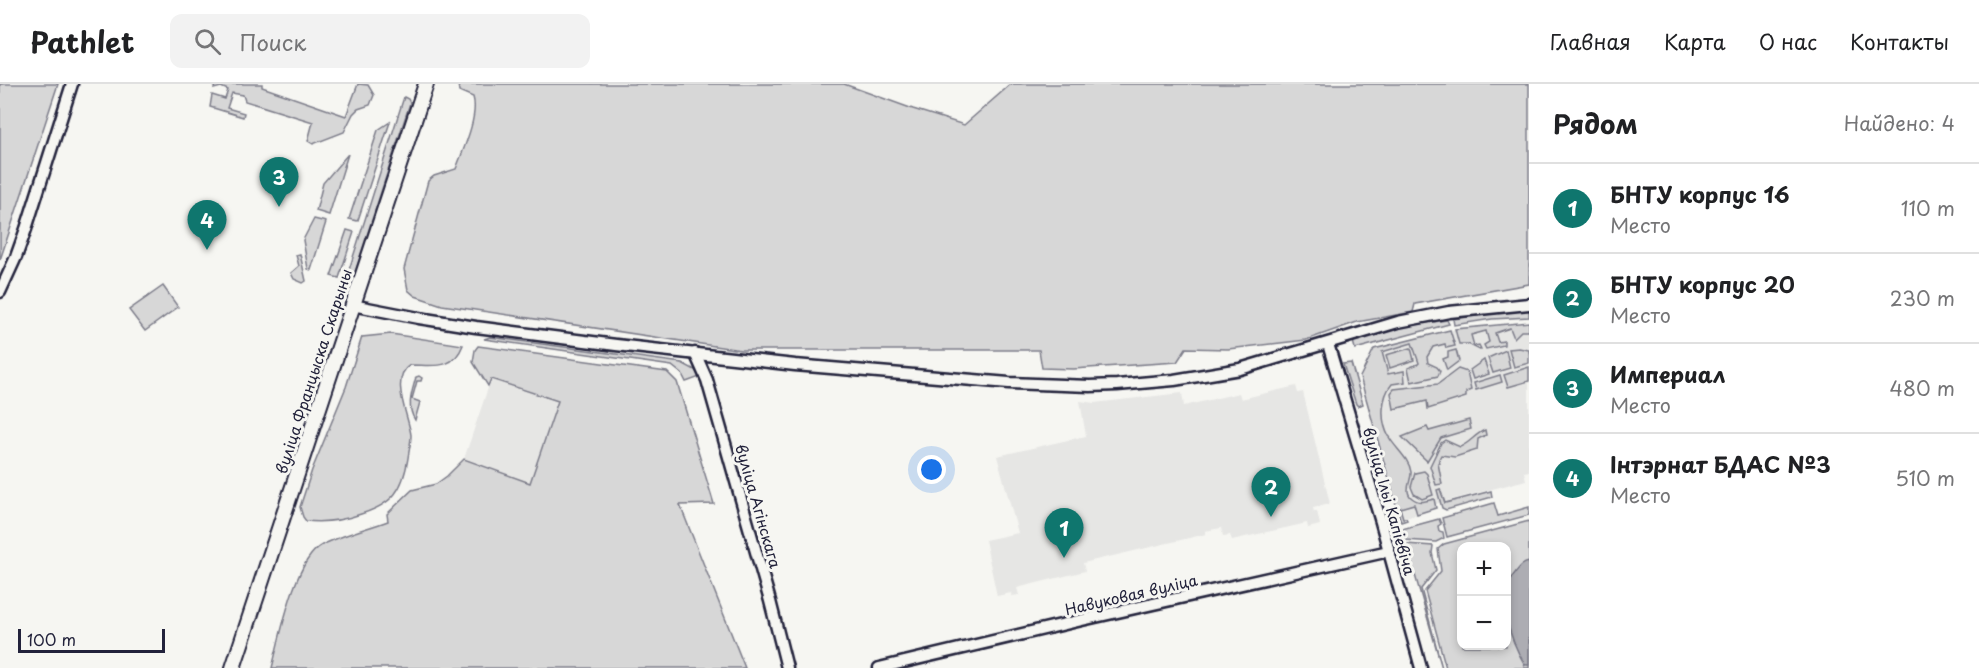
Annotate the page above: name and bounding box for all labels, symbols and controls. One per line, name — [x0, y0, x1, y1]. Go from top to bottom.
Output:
search box — [170, 14, 590, 68]
text: Pathlet — [30, 20, 134, 63]
icon: search — [191, 25, 224, 58]
text: Поиск — [239, 25, 306, 58]
text: Главная — [1550, 25, 1631, 57]
text: Карта — [1664, 25, 1726, 57]
text: О нас — [1759, 25, 1817, 57]
text: Контакты — [1850, 25, 1949, 57]
text: Рядом — [1553, 104, 1638, 143]
text: Найдено: 4 — [1844, 108, 1955, 138]
pin: 3 — [260, 158, 298, 207]
text: БНТУ корпус 16 — [1610, 177, 1790, 210]
text: 1 — [1568, 193, 1577, 223]
text: 110 m — [1901, 193, 1955, 223]
pin: 4 — [188, 200, 226, 250]
text: Место — [1610, 210, 1671, 240]
street label: вуліца Францыска Скарыны — [269, 265, 357, 477]
text: БНТУ корпус 20 — [1610, 267, 1795, 300]
text: 2 — [1565, 283, 1580, 313]
text: 230 m — [1890, 283, 1955, 313]
text: Место — [1610, 300, 1671, 330]
text: Империал — [1610, 357, 1725, 390]
text: 3 — [1566, 373, 1579, 403]
text: 480 m — [1890, 373, 1955, 403]
text: Место — [1610, 390, 1671, 420]
street label: вуліца Ільі Капіевіча — [1358, 424, 1422, 578]
street label: вуліца Агінскага — [730, 441, 788, 571]
text: Інтэрнат БДАС №3 — [1610, 447, 1831, 480]
your location — [917, 455, 946, 484]
text: 4 — [1566, 463, 1579, 493]
text: 510 m — [1895, 463, 1955, 493]
pin: 2 — [1252, 468, 1290, 517]
text: Место — [1610, 480, 1671, 510]
pin: 1 — [1044, 508, 1084, 558]
map controls — [1457, 542, 1511, 650]
button: + — [1457, 542, 1511, 596]
street label: Навуковая вуліца — [1062, 567, 1200, 620]
button: − — [1457, 596, 1511, 650]
scale bar — [18, 626, 165, 654]
text: 100 m — [27, 627, 76, 651]

